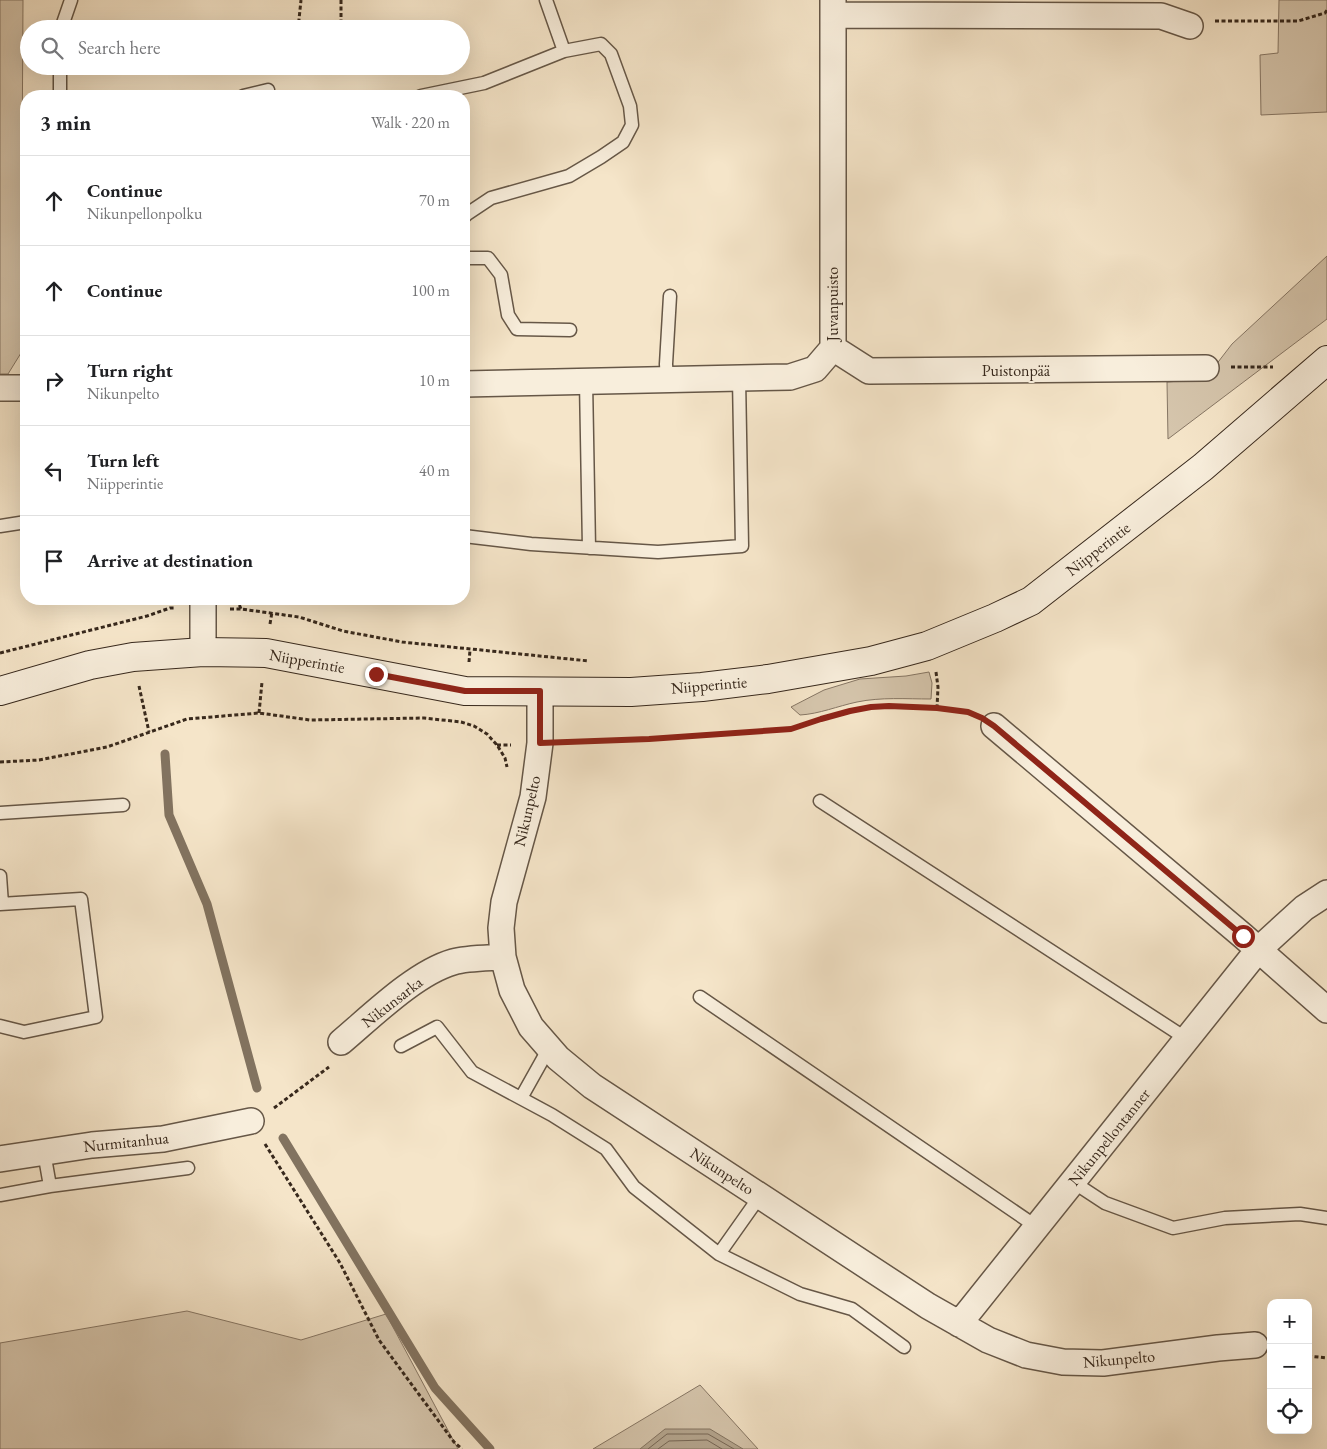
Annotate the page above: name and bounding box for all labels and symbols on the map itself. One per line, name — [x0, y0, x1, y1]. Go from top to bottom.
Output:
street label: Juvanpuisto — [822, 267, 843, 343]
street label: Puistonpää — [982, 360, 1051, 381]
street label: Niipperintie — [1061, 517, 1135, 581]
street label: Niipperintie — [268, 644, 346, 678]
route end — [365, 663, 388, 686]
street label: Niipperintie — [670, 671, 748, 699]
street label: Nikunpelto — [509, 773, 545, 849]
route start — [1232, 925, 1255, 948]
street label: Nikunsarka — [357, 971, 427, 1032]
street label: Nikunpellontanner — [1063, 1083, 1155, 1190]
street label: Nurmitanhua — [82, 1127, 170, 1157]
street label: Nikunpelto — [686, 1143, 758, 1200]
street label: Nikunpelto — [1082, 1345, 1156, 1373]

